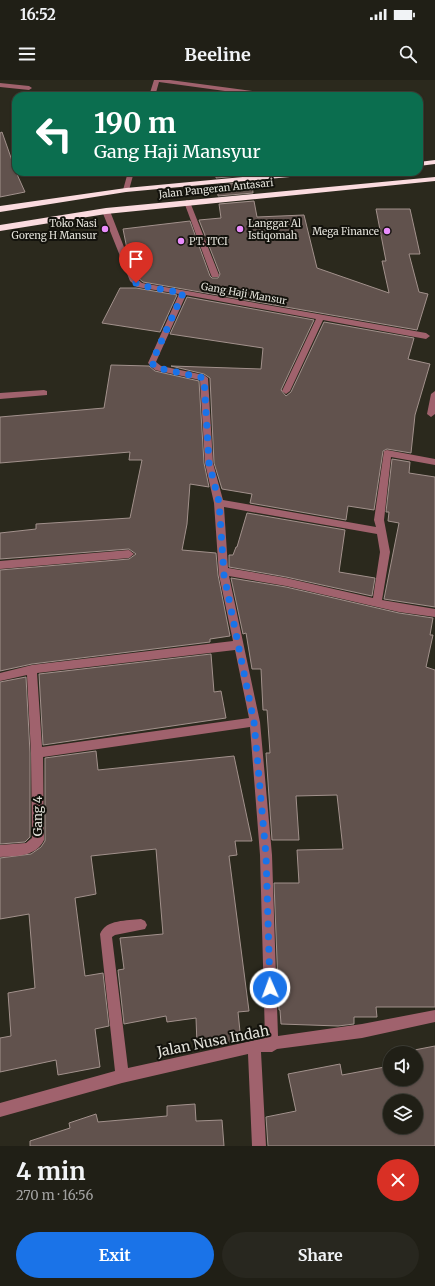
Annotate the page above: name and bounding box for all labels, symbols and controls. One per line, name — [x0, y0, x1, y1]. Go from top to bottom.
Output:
text: 16:52 — [20, 5, 56, 24]
icon: menu — [16, 43, 38, 65]
text: Beeline — [184, 43, 251, 66]
icon: search — [397, 43, 419, 65]
text: 190 m — [94, 105, 176, 141]
icon: left — [28, 108, 80, 160]
text: Gang Haji Mansyur — [94, 140, 261, 163]
street label: Jalan Pangeran Antasari — [157, 176, 274, 201]
place label: Toko Nasi Goreng H Mansur — [11, 217, 97, 242]
place label: Langgar Al Istiqomah — [248, 217, 301, 242]
marker: Toko Nasi Goreng H Mansur — [100, 224, 110, 234]
marker: Langgar Al Istiqomah — [235, 224, 245, 234]
place label: Mega Finance — [312, 225, 379, 238]
marker: Mega Finance — [382, 226, 392, 236]
place label: PT. ITCI — [189, 235, 228, 248]
marker: PT. ITCI — [176, 236, 186, 246]
pin — [119, 242, 153, 283]
icon: arrive — [125, 248, 147, 270]
street label: Gang Haji Mansur — [200, 280, 288, 308]
street label: Gang 4 — [30, 795, 45, 836]
position arrow — [249, 967, 291, 1009]
street label: Jalan Nusa Indah — [155, 1021, 271, 1061]
map controls — [383, 1046, 423, 1134]
button: sound — [383, 1046, 423, 1086]
button: layers — [383, 1094, 423, 1134]
text: 4 min — [16, 1156, 86, 1187]
button: close — [377, 1159, 419, 1201]
text: 270 m · 16:56 — [16, 1187, 93, 1204]
button: Exit — [16, 1232, 214, 1278]
button: Share — [222, 1232, 419, 1278]

